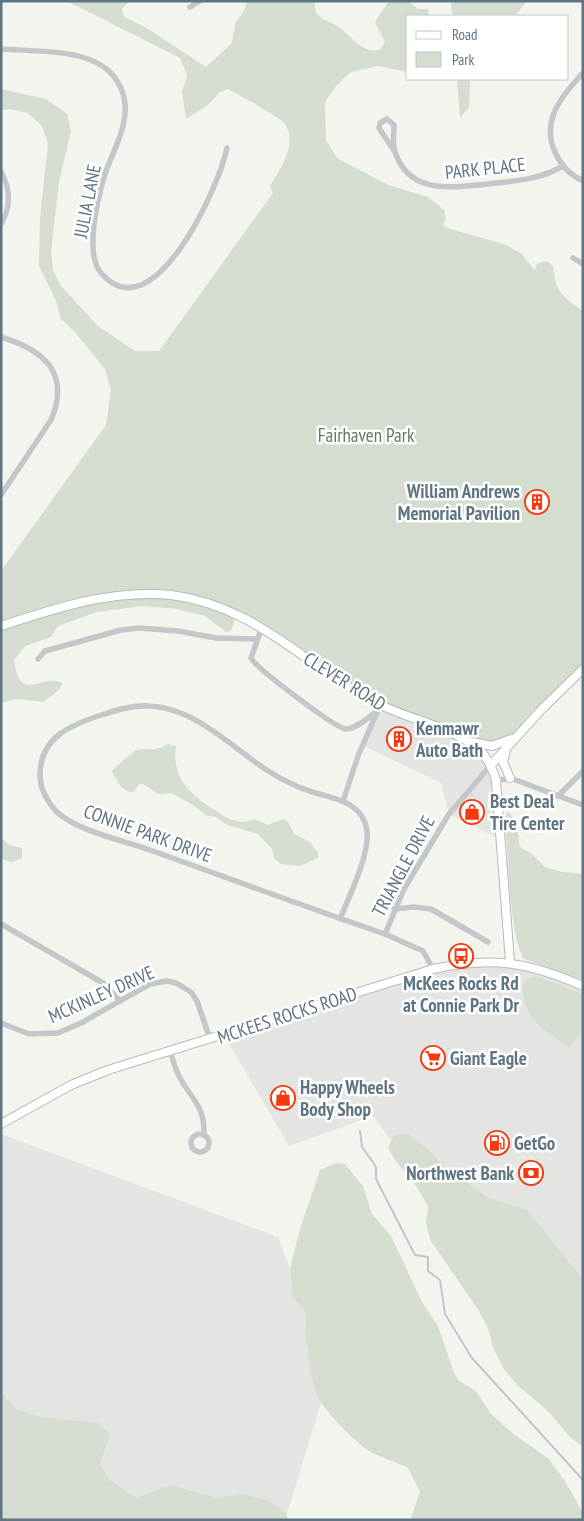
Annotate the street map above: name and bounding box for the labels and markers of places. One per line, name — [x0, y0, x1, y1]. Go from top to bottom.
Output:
place label: William Andrews Memorial Pavilion — [398, 479, 520, 525]
building icon: William Andrews Memorial Pavilion — [524, 489, 550, 515]
place label: Kenmawr Auto Bath — [415, 716, 483, 762]
building icon: Kenmawr Auto Bath — [386, 726, 412, 752]
place label: Best Deal Tire Center — [490, 789, 565, 835]
shop icon: Best Deal Tire Center — [459, 799, 485, 825]
bus stop icon: McKees Rocks Rd at Connie Park Dr — [448, 943, 474, 969]
place label: McKees Rocks Rd at Connie Park Dr — [403, 971, 519, 1017]
supermarket icon: Giant Eagle — [420, 1045, 446, 1071]
place label: Giant Eagle — [450, 1046, 527, 1070]
place label: Happy Wheels Body Shop — [300, 1075, 395, 1121]
shop icon: Happy Wheels Body Shop — [270, 1085, 296, 1111]
fuel station icon: GetGo — [484, 1130, 510, 1156]
place label: GetGo — [514, 1131, 555, 1155]
bank icon: Northwest Bank — [518, 1160, 544, 1186]
place label: Northwest Bank — [406, 1161, 514, 1185]

